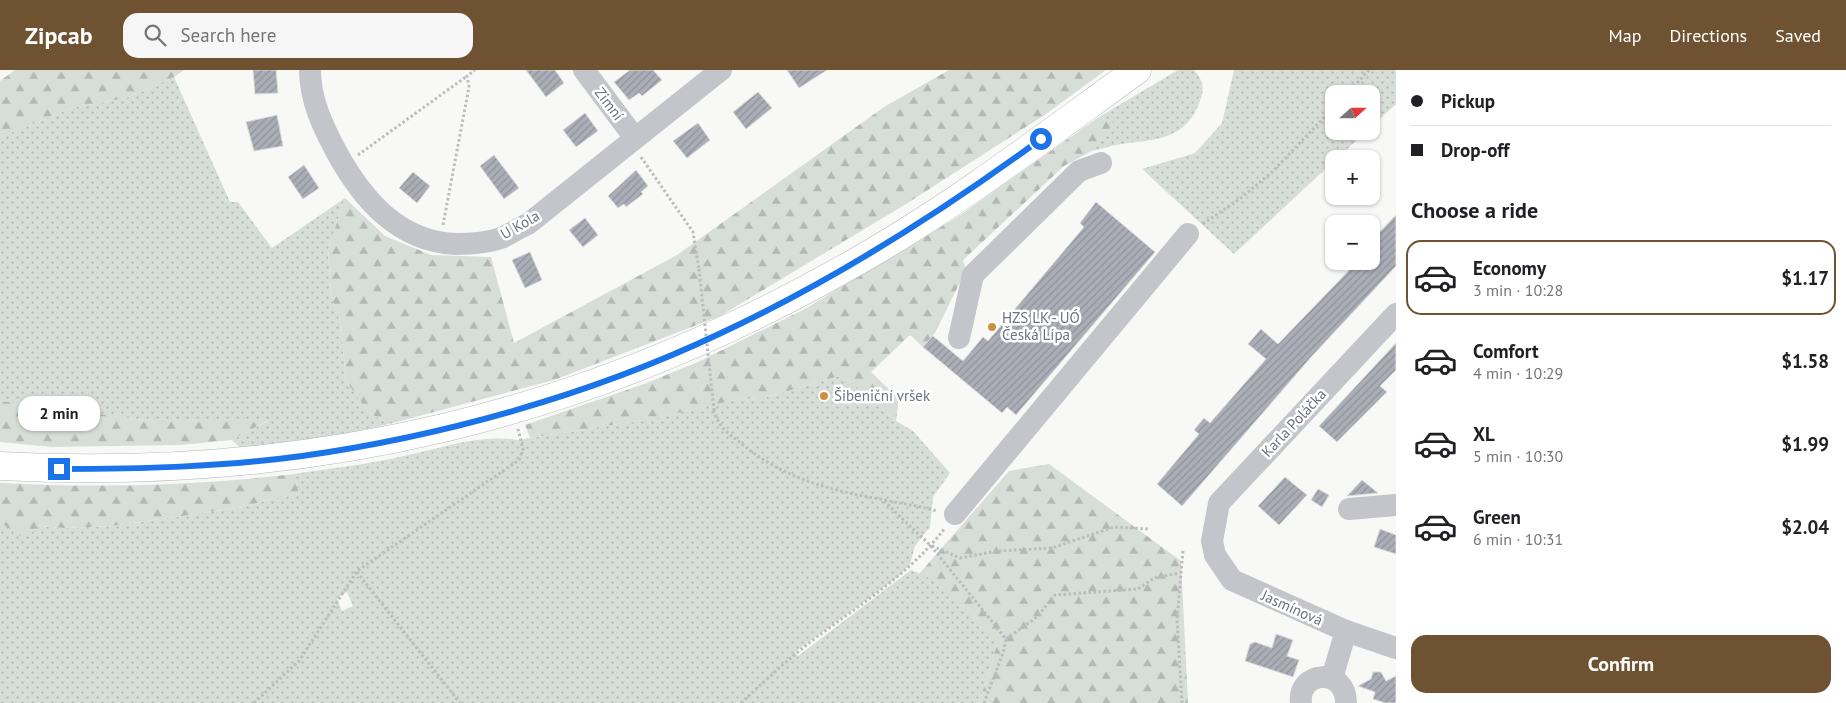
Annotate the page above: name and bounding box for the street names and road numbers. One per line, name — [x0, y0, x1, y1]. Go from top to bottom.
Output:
street label: Zimní — [591, 83, 628, 124]
street label: U Kola — [497, 206, 543, 243]
street label: Karla Poláčka — [1257, 385, 1330, 461]
street label: Jasmínová — [1258, 585, 1326, 629]

